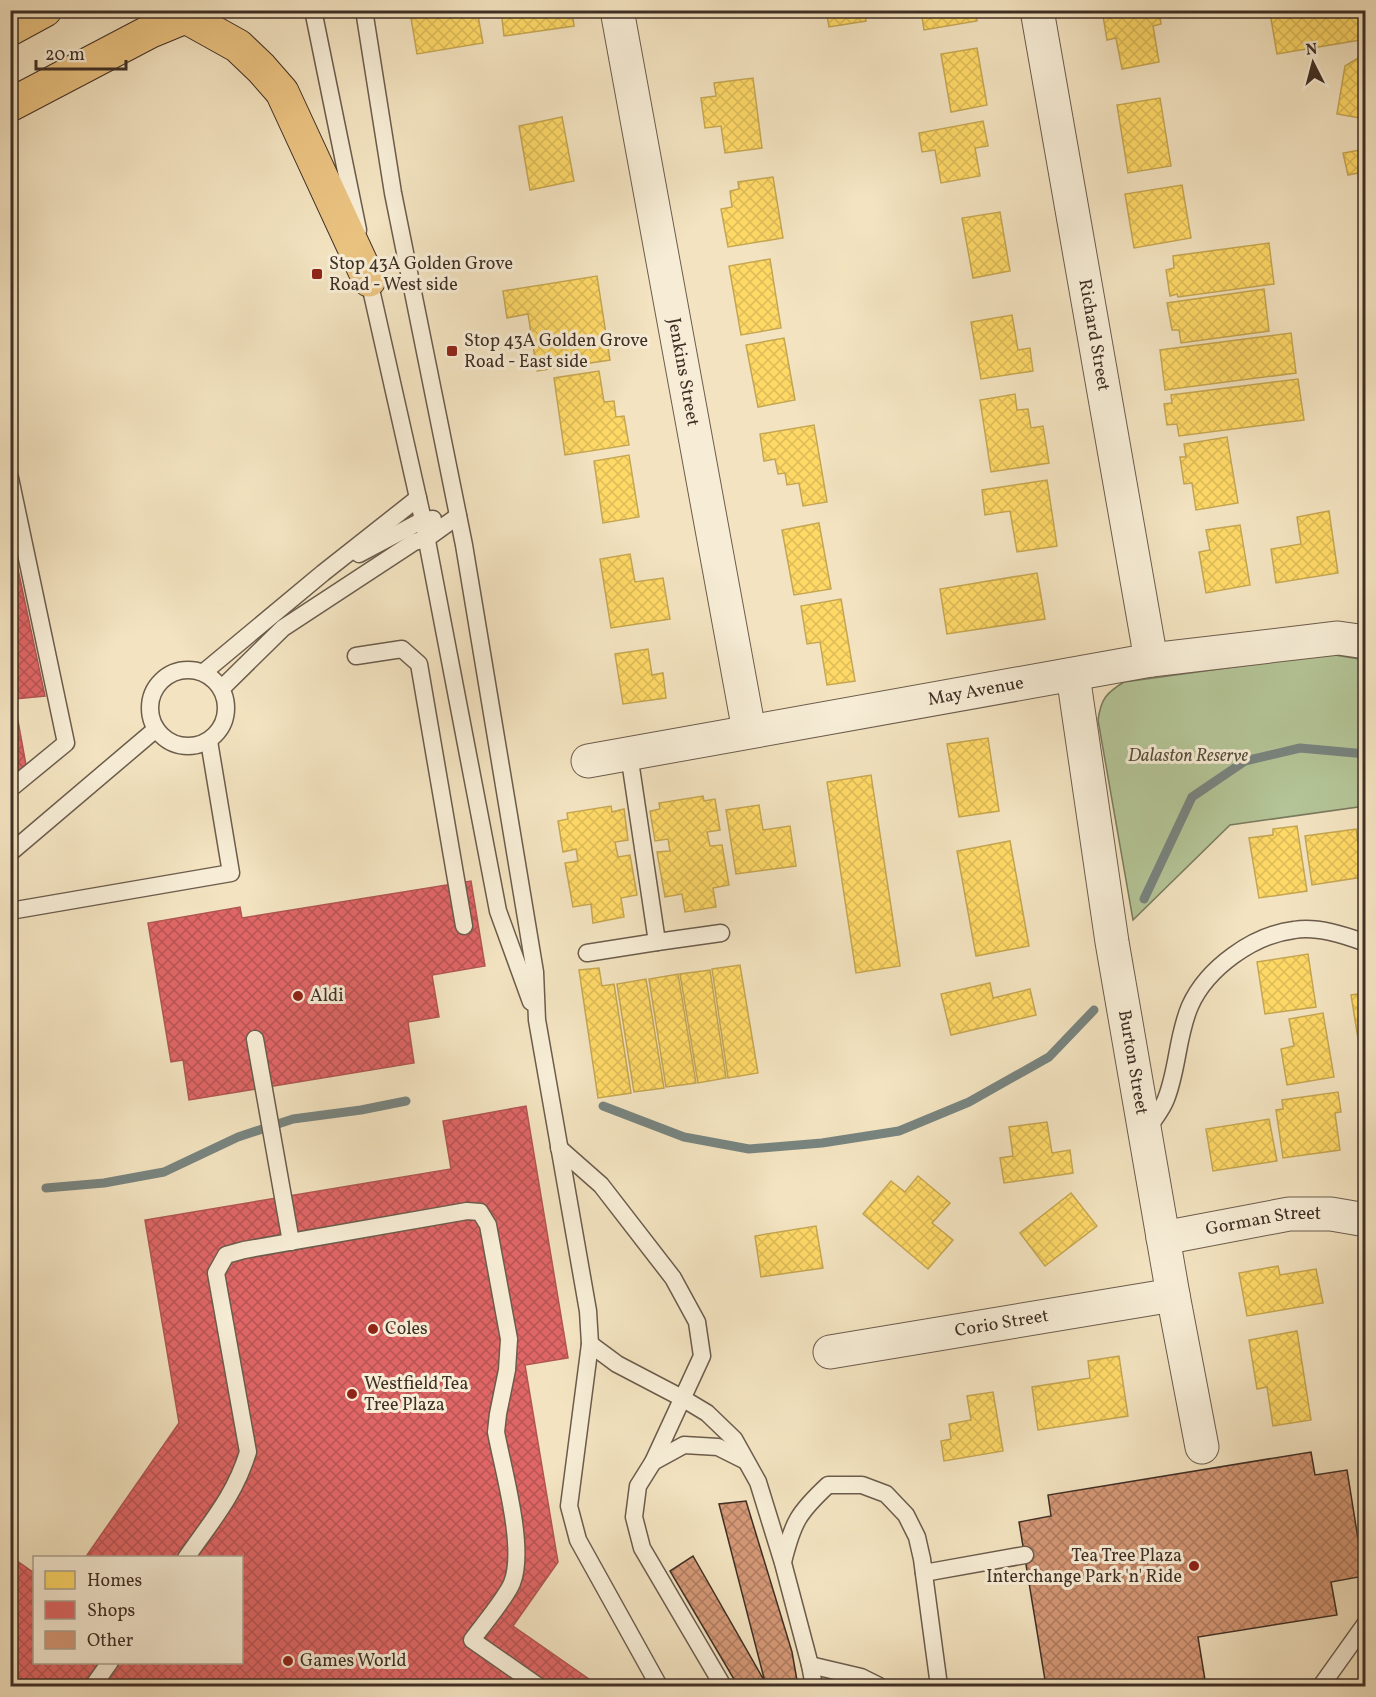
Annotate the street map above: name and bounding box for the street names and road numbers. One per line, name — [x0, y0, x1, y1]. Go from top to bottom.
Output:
street label: Richard Street — [1072, 277, 1116, 393]
street label: Jenkins Street — [661, 316, 705, 428]
street label: May Avenue — [926, 671, 1026, 712]
street label: Burton Street — [1111, 1008, 1154, 1117]
street label: Gorman Street — [1203, 1202, 1321, 1242]
street label: Corio Street — [953, 1303, 1050, 1344]

